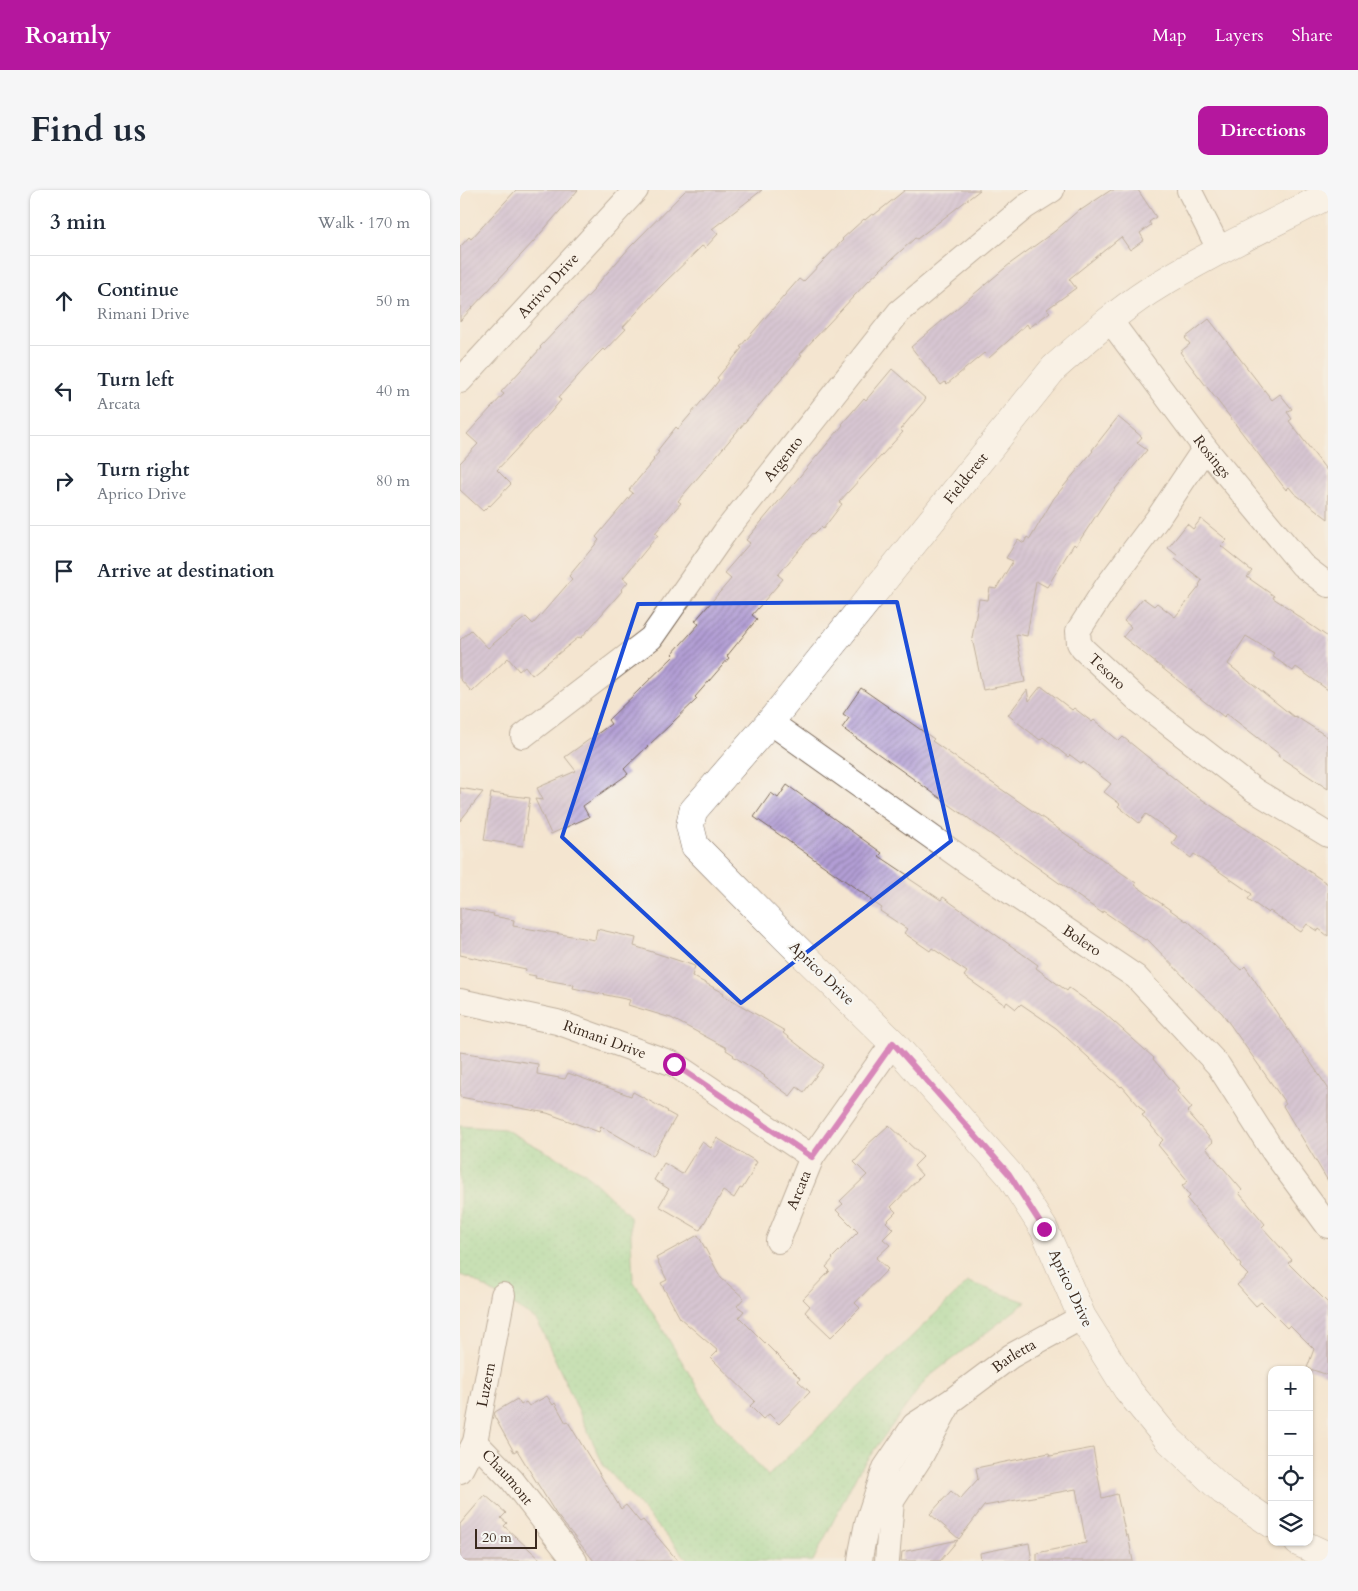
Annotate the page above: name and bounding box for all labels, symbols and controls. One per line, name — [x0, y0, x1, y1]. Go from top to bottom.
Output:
text: Roamly — [25, 19, 111, 52]
text: Map — [1152, 23, 1187, 48]
text: Layers — [1215, 23, 1264, 48]
text: Share — [1292, 23, 1333, 48]
text: Find us — [30, 106, 146, 154]
button: Directions — [1198, 106, 1328, 155]
text: 3 min — [50, 208, 106, 237]
text: Walk · 170 m — [318, 212, 410, 234]
street label: Arrivo Drive — [513, 248, 583, 322]
text: Continue — [97, 277, 179, 303]
icon: ahead — [50, 287, 78, 315]
text: 50 m — [376, 290, 410, 312]
text: Rimani Drive — [97, 303, 190, 325]
text: Turn left — [97, 367, 174, 393]
icon: left — [50, 377, 78, 405]
text: 40 m — [376, 380, 410, 402]
text: Arcata — [97, 393, 140, 415]
street label: Rosings — [1189, 431, 1236, 482]
street label: Argento — [759, 432, 807, 486]
street label: Fieldcrest — [939, 448, 993, 508]
text: Turn right — [97, 457, 189, 483]
icon: right — [50, 467, 78, 495]
text: 80 m — [376, 470, 410, 492]
text: Aprico Drive — [97, 483, 186, 505]
icon: arrive — [50, 557, 78, 585]
text: Arrive at destination — [97, 558, 274, 584]
street label: Tesoro — [1084, 649, 1130, 694]
street label: Bolero — [1059, 920, 1105, 961]
street label: Aprico Drive — [785, 937, 859, 1009]
street label: Rimani Drive — [561, 1015, 649, 1063]
route start — [663, 1053, 686, 1076]
street label: Arcata — [782, 1167, 816, 1213]
route end — [1033, 1218, 1056, 1241]
street label: Aprico Drive — [1044, 1246, 1098, 1330]
street label: Barletta — [987, 1334, 1040, 1377]
street label: Luzern — [472, 1360, 500, 1409]
map controls — [1268, 1366, 1313, 1546]
button: + — [1268, 1366, 1313, 1411]
button: − — [1268, 1411, 1313, 1456]
street label: Chaumont — [477, 1445, 538, 1509]
button: locate — [1268, 1456, 1313, 1501]
button: layers — [1268, 1501, 1313, 1546]
scale bar — [475, 1526, 538, 1549]
text: 20 m — [482, 1528, 512, 1547]

